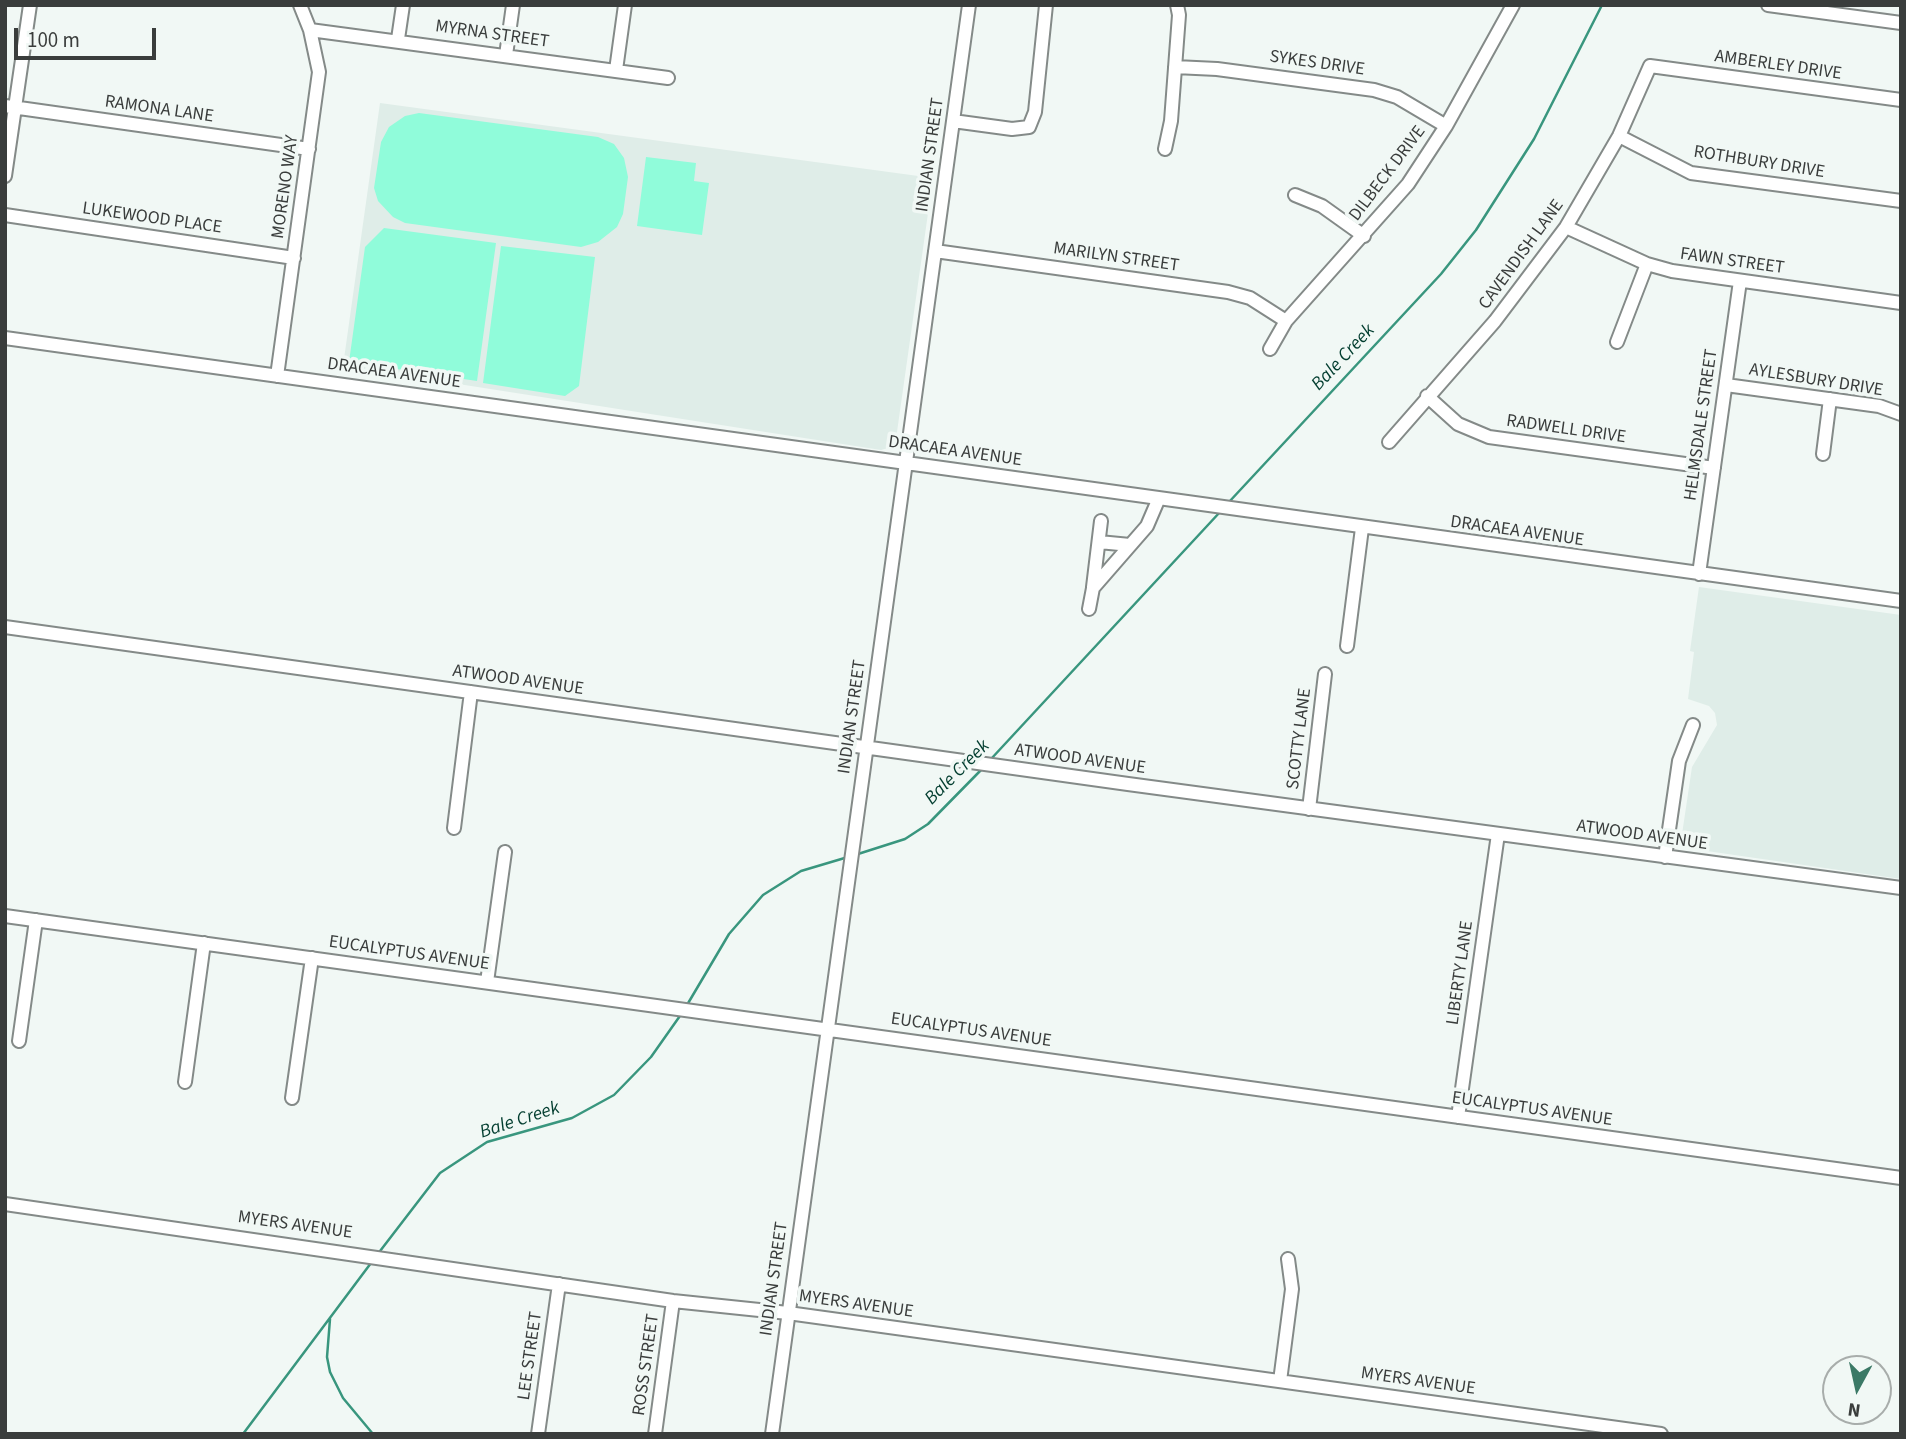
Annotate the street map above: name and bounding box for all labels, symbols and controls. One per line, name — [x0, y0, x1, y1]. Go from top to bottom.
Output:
scale bar — [18, 14, 159, 58]
street label: MYRNA STREET — [434, 16, 550, 54]
text: 100 m — [27, 25, 80, 55]
street label: AMBERLEY DRIVE — [1713, 46, 1843, 86]
street label: SYKES DRIVE — [1268, 47, 1366, 81]
street label: RAMONA LANE — [103, 92, 215, 128]
street label: INDIAN STREET — [912, 97, 950, 213]
street label: DILBECK DRIVE — [1345, 122, 1431, 226]
street label: MORENO WAY — [268, 134, 304, 240]
street label: ROTHBURY DRIVE — [1692, 142, 1826, 184]
street label: CAVENDISH LANE — [1475, 196, 1569, 314]
street label: LUKEWOOD PLACE — [81, 199, 223, 239]
street label: MARILYN STREET — [1052, 238, 1180, 278]
street label: FAWN STREET — [1678, 244, 1786, 280]
water label: Bale Creek — [1307, 320, 1381, 396]
street label: HELMSDALE STREET — [1681, 348, 1723, 502]
street label: DRACAEA AVENUE — [326, 354, 462, 394]
street label: AYLESBURY DRIVE — [1747, 360, 1885, 402]
street label: RADWELL DRIVE — [1505, 411, 1627, 449]
street label: DRACAEA AVENUE — [887, 432, 1023, 472]
street label: DRACAEA AVENUE — [1449, 512, 1585, 552]
street label: INDIAN STREET — [834, 659, 872, 775]
street label: ATWOOD AVENUE — [451, 661, 585, 701]
street label: SCOTTY LANE — [1283, 687, 1317, 791]
water label: Bale Creek — [921, 736, 995, 810]
street label: ATWOOD AVENUE — [1013, 740, 1147, 780]
street label: ATWOOD AVENUE — [1575, 816, 1709, 856]
street label: LIBERTY LANE — [1443, 920, 1479, 1026]
street label: EUCALYPTUS AVENUE — [327, 932, 491, 976]
street label: EUCALYPTUS AVENUE — [889, 1009, 1053, 1053]
street label: EUCALYPTUS AVENUE — [1450, 1088, 1614, 1132]
water label: Bale Creek — [477, 1097, 563, 1145]
street label: MYERS AVENUE — [236, 1207, 354, 1245]
street label: INDIAN STREET — [756, 1221, 794, 1337]
street label: MYERS AVENUE — [797, 1286, 915, 1324]
street label: LEE STREET — [514, 1310, 548, 1402]
street label: ROSS STREET — [629, 1313, 665, 1417]
north arrow — [1822, 1355, 1892, 1425]
street label: MYERS AVENUE — [1359, 1363, 1477, 1401]
text: N — [1846, 1395, 1862, 1424]

